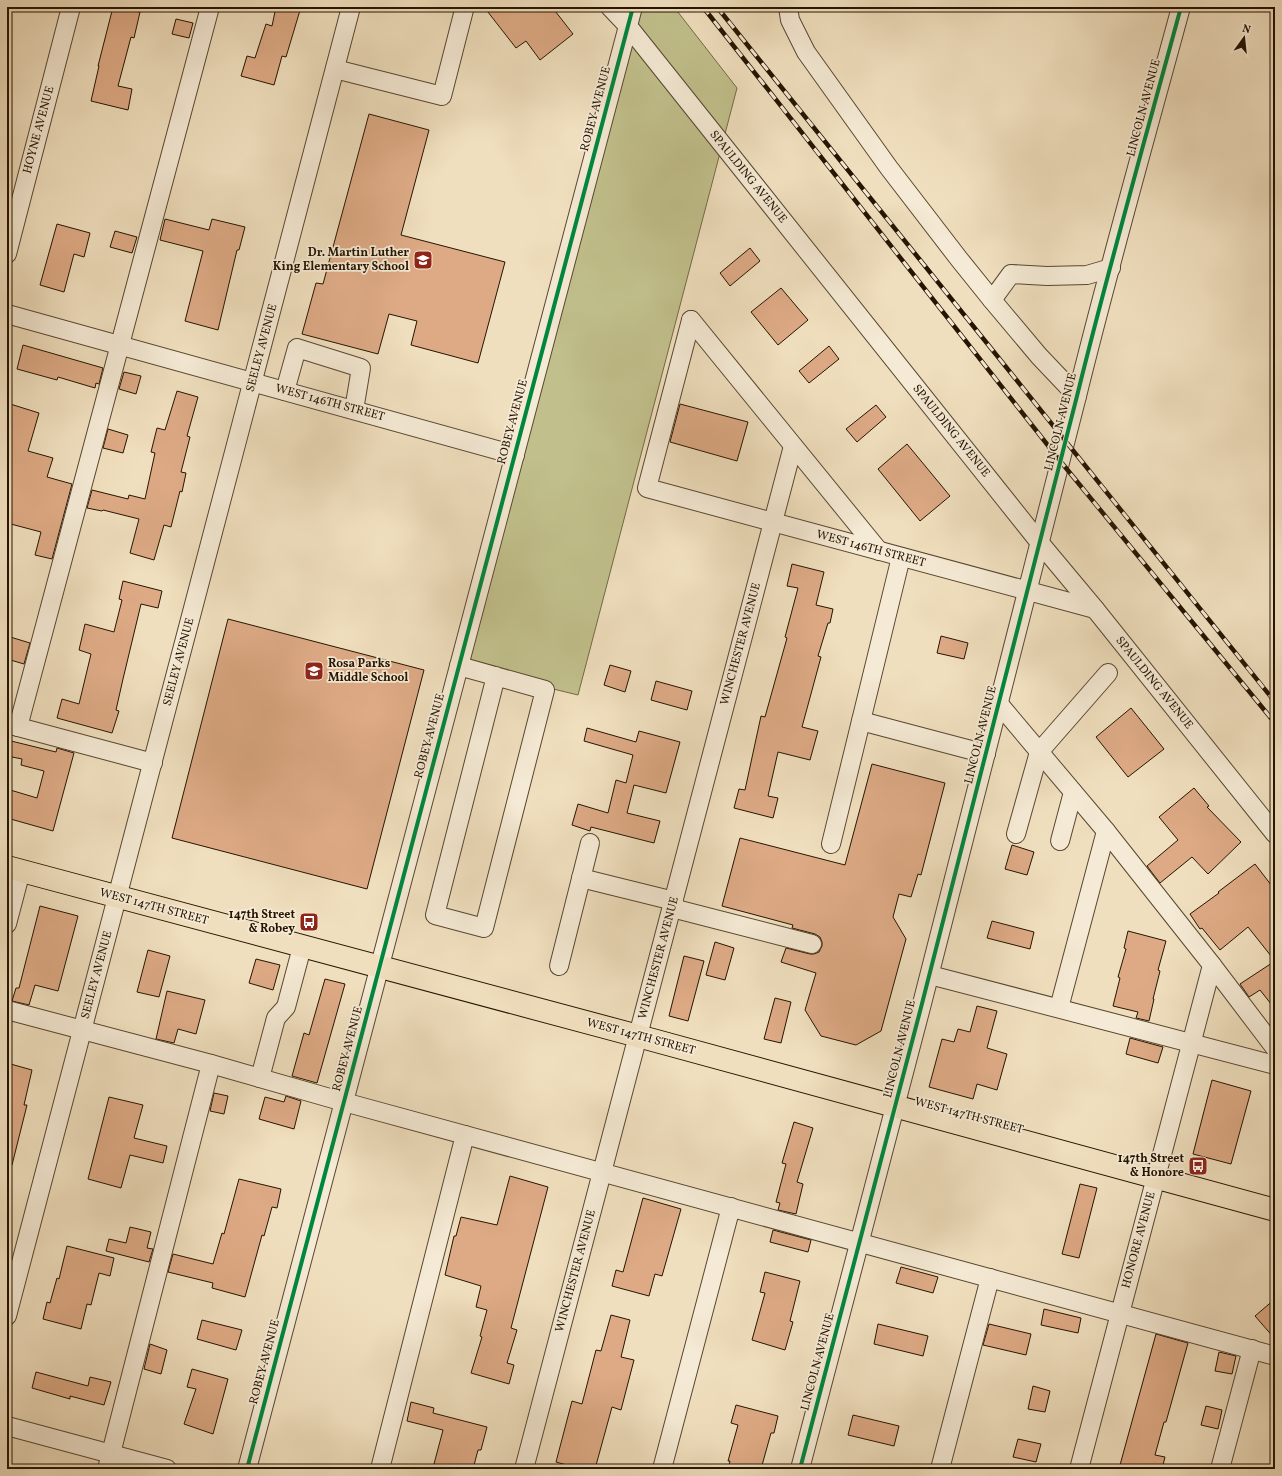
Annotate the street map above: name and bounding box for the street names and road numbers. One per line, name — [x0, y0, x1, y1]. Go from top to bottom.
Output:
street label: LINCOLN AVENUE — [1123, 57, 1165, 159]
street label: ROBEY AVENUE — [577, 65, 615, 153]
street label: HOYNE AVENUE — [20, 85, 58, 175]
street label: SPAULDING AVENUE — [706, 127, 790, 227]
street label: SEELEY AVENUE — [243, 302, 281, 394]
street label: LINCOLN AVENUE — [1041, 371, 1081, 473]
street label: ROBEY AVENUE — [494, 378, 532, 466]
street label: WEST 146TH STREET — [274, 381, 386, 425]
street label: SPAULDING AVENUE — [909, 381, 993, 481]
street label: WEST 146TH STREET — [815, 527, 927, 571]
street label: WINCHESTER AVENUE — [717, 581, 765, 707]
street label: SEELEY AVENUE — [160, 616, 198, 708]
street label: SPAULDING AVENUE — [1112, 633, 1196, 733]
street label: LINCOLN AVENUE — [961, 684, 1001, 786]
street label: ROBEY AVENUE — [411, 692, 449, 780]
street label: WEST 147TH STREET — [98, 885, 210, 929]
street label: WINCHESTER AVENUE — [635, 895, 683, 1021]
street label: SEELEY AVENUE — [78, 929, 116, 1021]
street label: LINCOLN AVENUE — [880, 998, 920, 1100]
street label: ROBEY AVENUE — [329, 1005, 367, 1093]
street label: WEST 147TH STREET — [585, 1015, 697, 1059]
street label: WEST 147TH STREET — [913, 1094, 1025, 1138]
street label: HONORE AVENUE — [1118, 1190, 1160, 1290]
street label: WINCHESTER AVENUE — [552, 1208, 600, 1334]
street label: LINCOLN AVENUE — [797, 1311, 839, 1413]
street label: ROBEY AVENUE — [246, 1318, 284, 1406]

